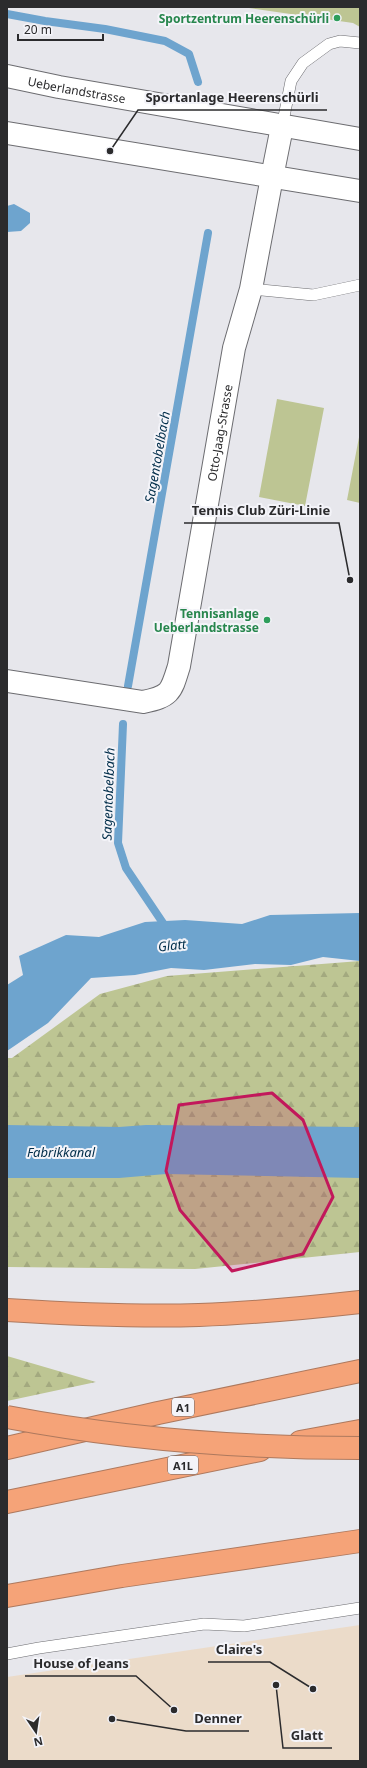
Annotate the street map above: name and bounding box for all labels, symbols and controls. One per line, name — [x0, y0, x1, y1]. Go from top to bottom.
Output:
place label: Sportzentrum Heerenschürli — [159, 10, 329, 27]
marker: Sportzentrum Heerenschürli — [332, 13, 342, 23]
scale bar — [18, 16, 103, 42]
text: 20 m — [24, 21, 52, 38]
street label: Ueberlandstrasse — [26, 72, 127, 107]
callout: Sportanlage Heerenschürli — [138, 85, 327, 110]
text: Sportanlage Heerenschürli — [145, 88, 319, 106]
street label: Otto-Jaag-Strasse — [203, 383, 236, 482]
water label: Sagentobelbach — [140, 410, 174, 504]
callout: Tennis Club Züri-Linie — [184, 498, 339, 523]
text: Tennis Club Züri-Linie — [192, 501, 330, 519]
place label: Tennisanlage Ueberlandstrasse — [154, 605, 259, 636]
marker: Tennisanlage Ueberlandstrasse — [262, 615, 272, 625]
water label: Sagentobelbach — [97, 747, 119, 841]
water label: Glatt — [157, 935, 188, 955]
water label: Fabrikkanal — [27, 1143, 96, 1161]
road number: A1 — [172, 1398, 194, 1416]
road number: A1L — [168, 1456, 198, 1474]
callout: Claire's — [208, 1637, 270, 1662]
text: Claire's — [216, 1640, 262, 1658]
callout: House of Jeans — [25, 1651, 136, 1676]
text: House of Jeans — [33, 1654, 129, 1672]
callout: Denner — [186, 1706, 249, 1731]
text: Denner — [194, 1709, 242, 1727]
north arrow — [16, 1712, 56, 1752]
callout: Glatt — [283, 1723, 332, 1748]
text: Glatt — [291, 1726, 324, 1744]
text: N — [32, 1734, 44, 1751]

